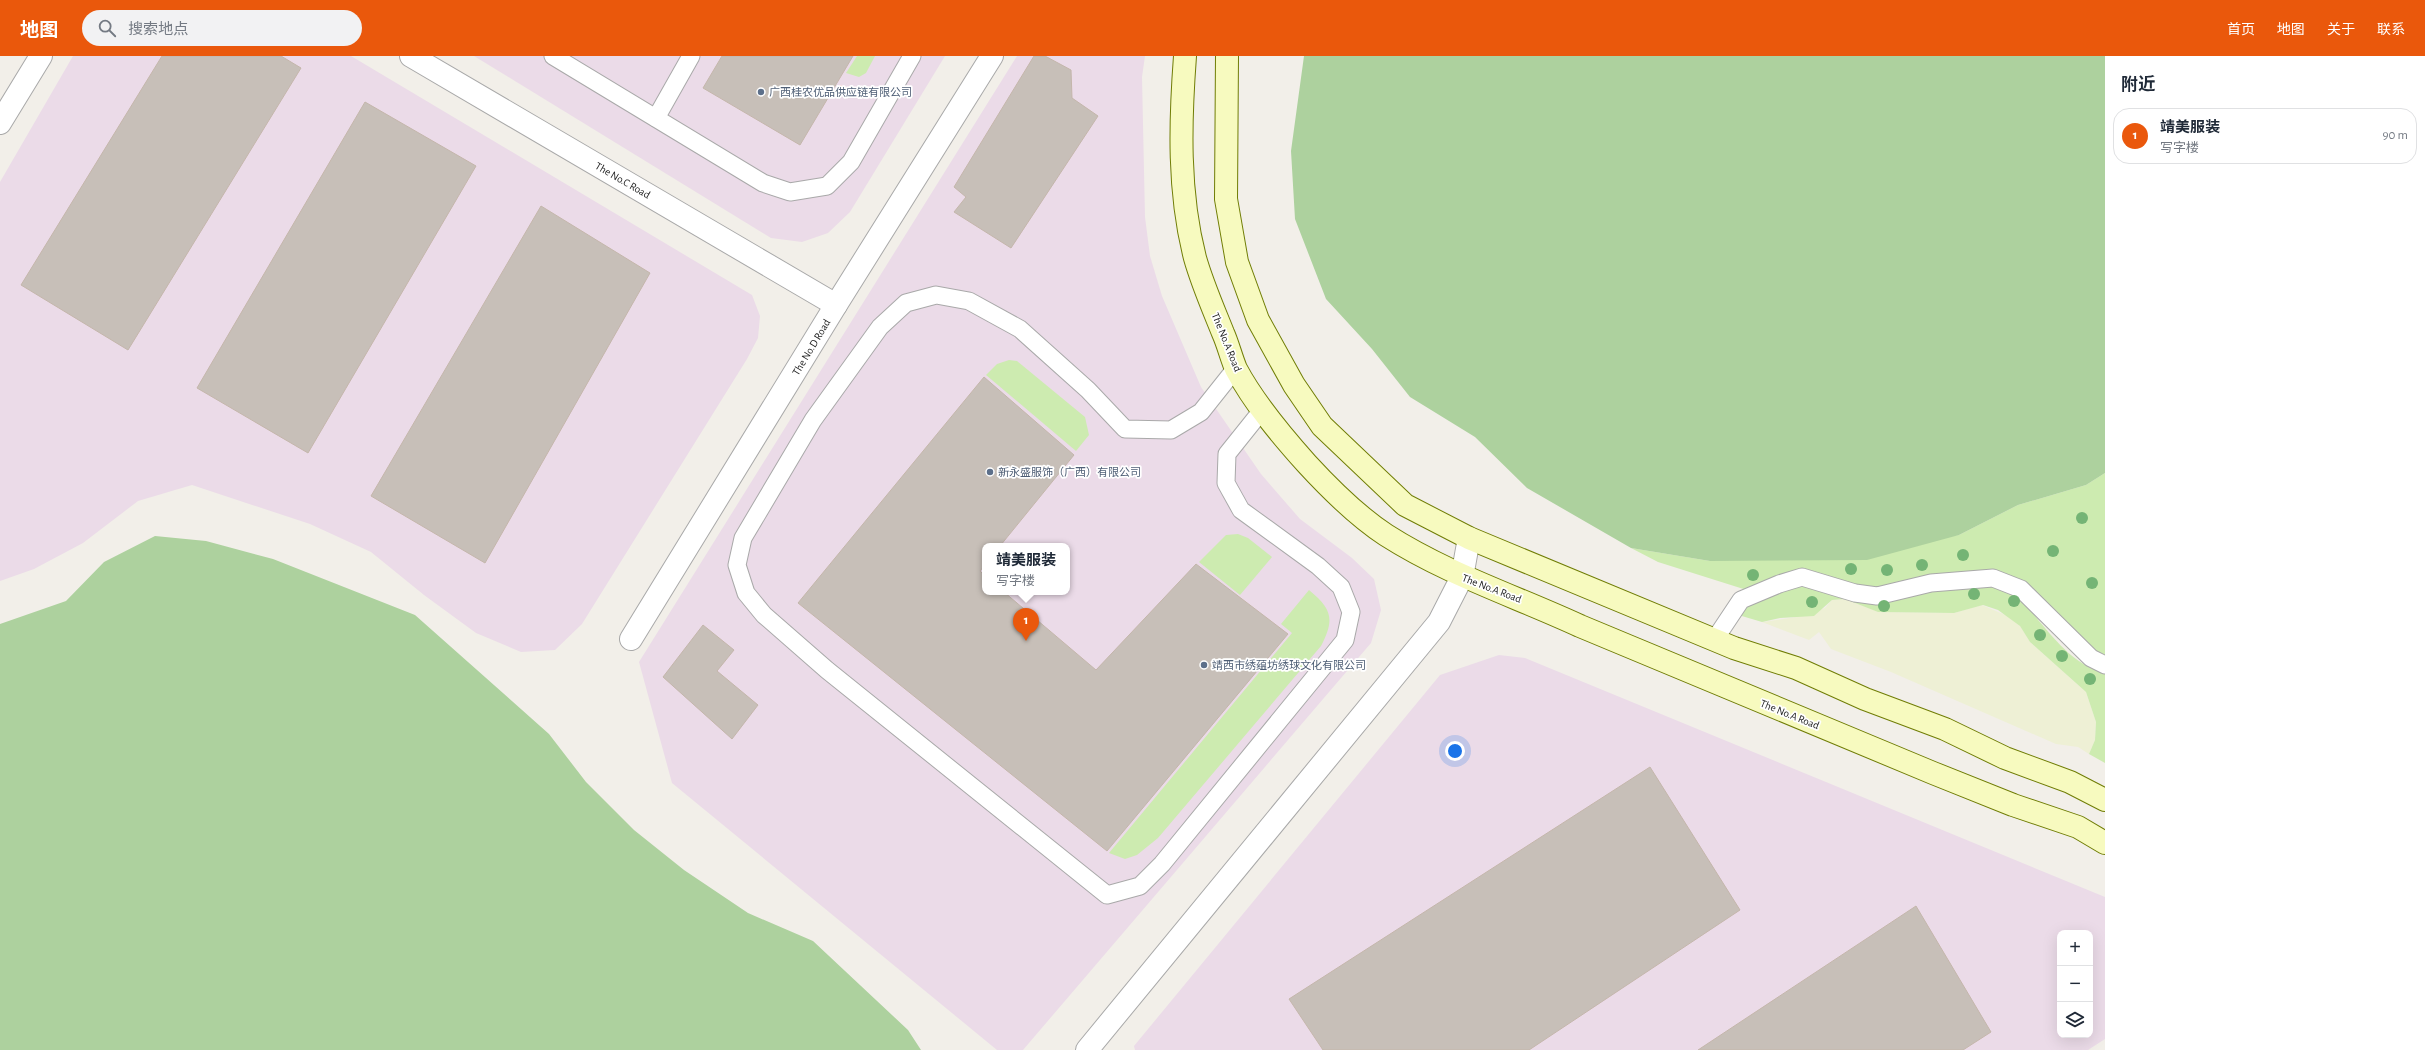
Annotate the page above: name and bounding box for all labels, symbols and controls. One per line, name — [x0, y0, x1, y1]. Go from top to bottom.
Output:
search box — [82, 10, 362, 46]
icon: search — [96, 17, 118, 39]
text: 地图 — [20, 21, 58, 40]
text: 搜索地点 — [128, 22, 188, 37]
text: 首页 — [2227, 23, 2255, 37]
text: 地图 — [2277, 23, 2305, 37]
text: 关于 — [2327, 23, 2355, 37]
text: 联系 — [2377, 23, 2405, 37]
text: 附近 — [2121, 76, 2155, 93]
place label: 广西桂农优品供应链有限公司 — [769, 86, 912, 98]
marker: 广西桂农优品供应链有限公司 — [756, 87, 766, 97]
text: 靖美服装 — [2160, 120, 2220, 135]
text: 1 — [2133, 129, 2137, 142]
text: 90 m — [2382, 129, 2408, 142]
text: 写字楼 — [2160, 142, 2199, 155]
street label: The No.C Road — [593, 160, 652, 201]
street label: The No.A Road — [1210, 311, 1243, 374]
street label: The No.D Road — [790, 317, 833, 377]
place label: 新永盛服饰（广西）有限公司 — [998, 466, 1141, 478]
marker: 新永盛服饰（广西）有限公司 — [985, 467, 995, 477]
popup — [982, 543, 1070, 595]
text: 靖美服装 — [996, 553, 1056, 568]
street label: The No.A Road — [1461, 572, 1523, 605]
text: 写字楼 — [996, 575, 1035, 588]
pin: 1 — [1013, 608, 1039, 641]
place label: 靖西市绣蕴坊绣球文化有限公司 — [1212, 659, 1366, 671]
marker: 靖西市绣蕴坊绣球文化有限公司 — [1199, 660, 1209, 670]
street label: The No.A Road — [1759, 698, 1821, 731]
your location — [1445, 741, 1465, 761]
map controls — [2057, 930, 2093, 1038]
button: + — [2057, 930, 2093, 966]
button: − — [2057, 966, 2093, 1002]
button: layers — [2057, 1002, 2093, 1038]

